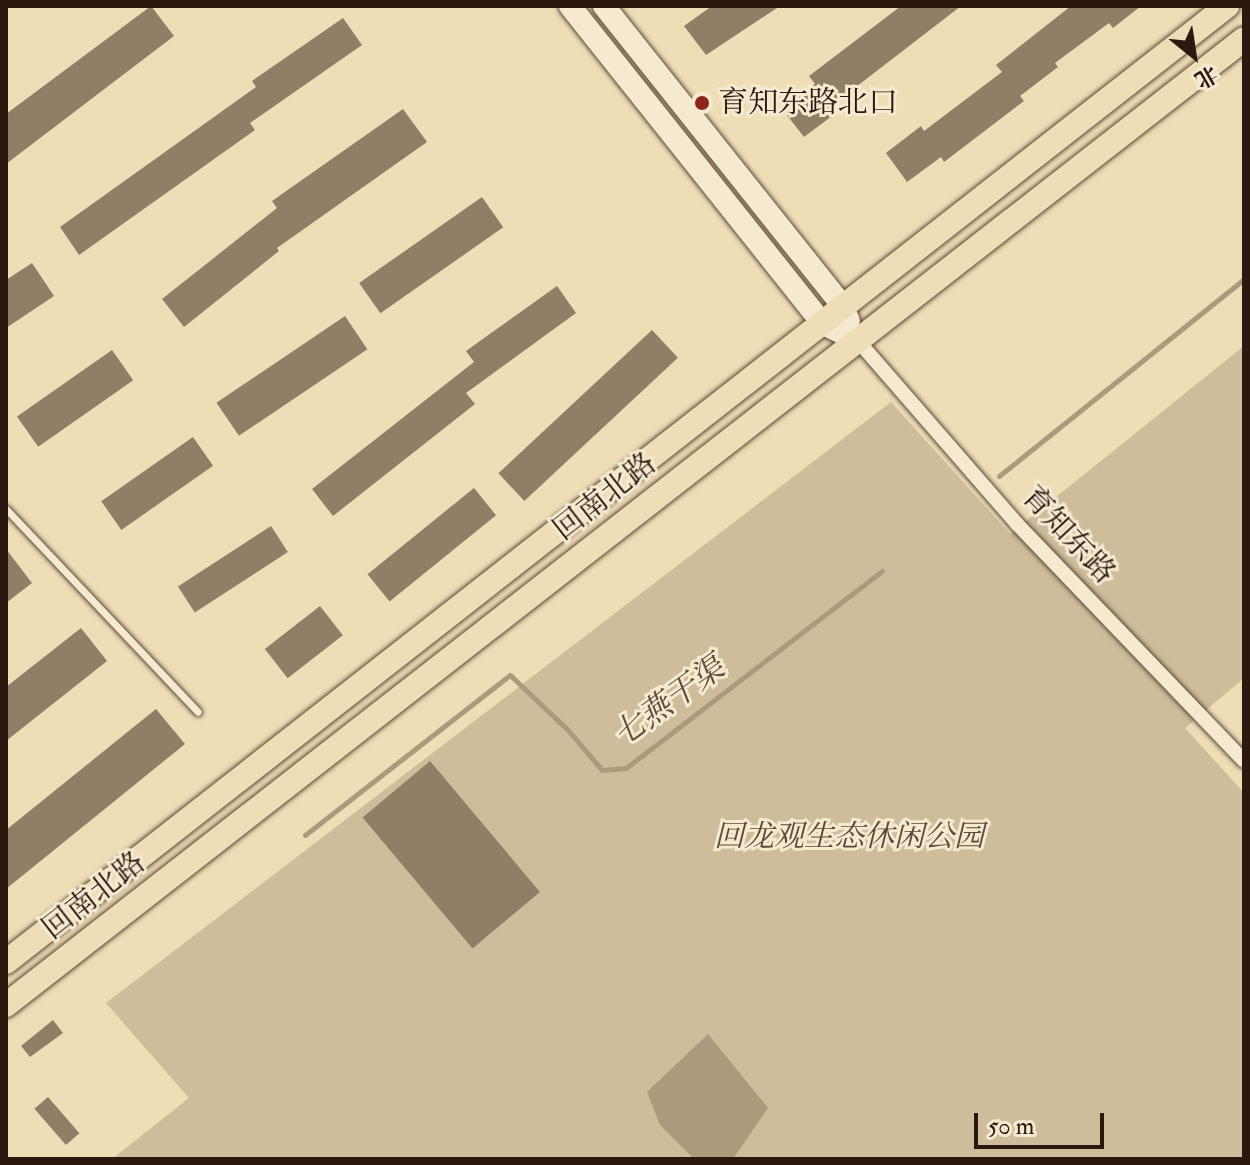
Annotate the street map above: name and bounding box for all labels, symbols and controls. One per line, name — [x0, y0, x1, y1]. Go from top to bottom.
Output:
north arrow — [1154, 16, 1234, 96]
text: 北 — [1189, 59, 1223, 94]
place label: 育知东路北口 — [718, 85, 898, 121]
marker: 育知东路北口 — [693, 94, 711, 112]
street label: 回南北路 — [547, 446, 663, 548]
street label: 育知东路 — [1014, 479, 1122, 591]
water label: 七燕干渠 — [606, 649, 732, 755]
park label: 回龙观生态休闲公园 — [714, 819, 984, 855]
street label: 回南北路 — [36, 845, 152, 947]
scale bar — [978, 1097, 1108, 1147]
text: 50 m — [988, 1111, 1034, 1142]

